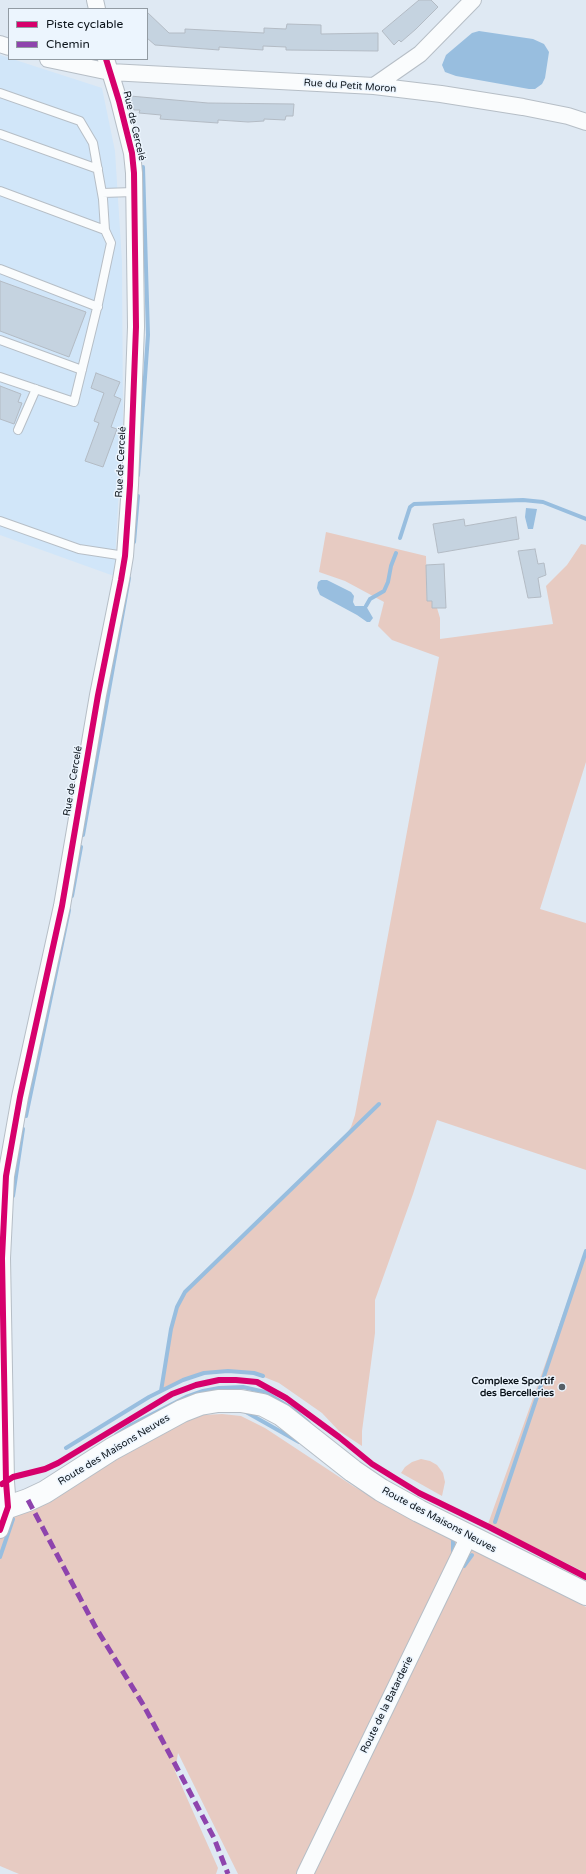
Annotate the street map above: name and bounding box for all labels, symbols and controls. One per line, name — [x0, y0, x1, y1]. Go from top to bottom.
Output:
legend — [8, 8, 148, 60]
text: Piste cyclable — [46, 17, 123, 31]
text: Chemin — [46, 37, 90, 51]
street label: Rue du Petit Moron — [303, 77, 397, 95]
street label: Rue de Cercelé — [120, 90, 148, 162]
street label: Rue de Cercelé — [113, 426, 129, 498]
street label: Rue de Cercelé — [61, 745, 85, 817]
place label: Complexe Sportif des Bercelleries — [472, 1375, 554, 1398]
marker: Complexe Sportif des Bercelleries — [557, 1382, 567, 1392]
street label: Route des Maisons Neuves — [56, 1412, 172, 1488]
street label: Route des Maisons Neuves — [380, 1485, 498, 1555]
street label: Route de la Batarderie — [358, 1655, 416, 1755]

